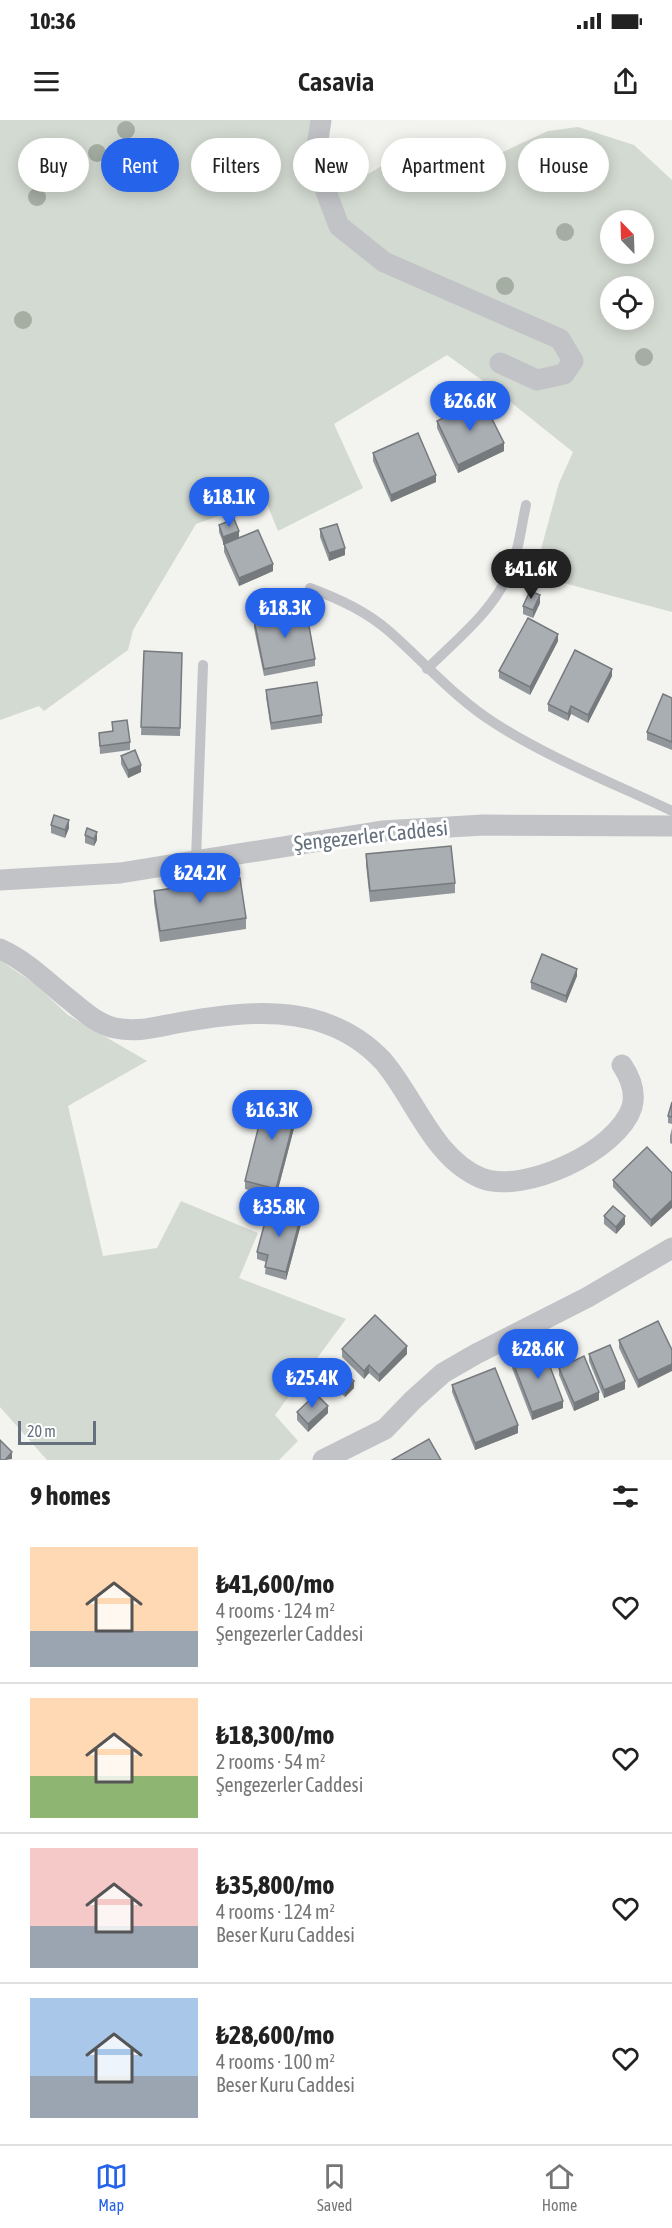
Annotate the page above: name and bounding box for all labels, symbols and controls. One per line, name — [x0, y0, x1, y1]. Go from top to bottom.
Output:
text: 10:36 — [30, 8, 76, 34]
icon: menu — [30, 65, 63, 98]
icon: share — [609, 65, 642, 98]
text: Casavia — [298, 66, 374, 97]
chip: Buy — [18, 138, 89, 192]
chip: Rent — [101, 138, 179, 192]
chip: Filters — [191, 138, 281, 192]
chip: New — [293, 138, 369, 192]
chip: Apartment — [381, 138, 506, 192]
chip: House — [518, 138, 609, 192]
north arrow — [600, 210, 654, 264]
map controls — [600, 210, 654, 330]
button: locate — [600, 276, 654, 330]
pin: ₺26.6K — [421, 381, 519, 432]
text: ₺26.6K — [444, 389, 496, 412]
pin: ₺18.1K — [180, 477, 278, 528]
text: ₺18.1K — [203, 485, 255, 508]
pin: ₺41.6K — [482, 549, 580, 600]
text: ₺41.6K — [505, 557, 557, 580]
pin: ₺18.3K — [236, 588, 334, 639]
text: ₺18.3K — [259, 596, 311, 619]
street label: Şengezerler Caddesi — [293, 815, 449, 855]
pin: ₺24.2K — [151, 853, 249, 904]
text: ₺24.2K — [174, 861, 226, 884]
pin: ₺16.3K — [223, 1090, 321, 1141]
text: ₺16.3K — [246, 1098, 298, 1121]
pin: ₺35.8K — [230, 1187, 328, 1238]
text: ₺35.8K — [253, 1195, 305, 1218]
pin: ₺28.6K — [489, 1329, 587, 1380]
text: ₺28.6K — [512, 1337, 564, 1360]
pin: ₺25.4K — [263, 1358, 361, 1409]
text: ₺25.4K — [286, 1366, 338, 1389]
scale bar — [18, 1418, 96, 1446]
text: 20 m — [27, 1422, 56, 1440]
icon: filters — [609, 1480, 642, 1513]
text: 9 homes — [30, 1481, 110, 1511]
text: ₺41,600/mo — [216, 1569, 334, 1599]
icon: home — [78, 1571, 150, 1643]
icon: heart — [609, 1591, 642, 1624]
text: 4 rooms · 124 m² — [216, 1599, 335, 1622]
text: Şengezerler Caddesi — [216, 1622, 363, 1645]
text: ₺18,300/mo — [216, 1720, 334, 1750]
icon: home — [78, 1722, 150, 1794]
icon: heart — [609, 1742, 642, 1775]
text: 2 rooms · 54 m² — [216, 1750, 326, 1773]
text: Şengezerler Caddesi — [216, 1773, 363, 1796]
text: ₺35,800/mo — [216, 1870, 334, 1900]
icon: home — [78, 1872, 150, 1944]
icon: heart — [609, 1892, 642, 1925]
text: 4 rooms · 124 m² — [216, 1900, 335, 1923]
text: Beser Kuru Caddesi — [216, 1923, 355, 1946]
text: ₺28,600/mo — [216, 2020, 334, 2050]
icon: home — [78, 2022, 150, 2094]
icon: heart — [609, 2042, 642, 2075]
text: 4 rooms · 100 m² — [216, 2050, 335, 2073]
text: Beser Kuru Caddesi — [216, 2073, 355, 2096]
tab: Map — [95, 2160, 128, 2214]
tab: Saved — [317, 2160, 352, 2214]
tab: Home — [542, 2160, 577, 2214]

